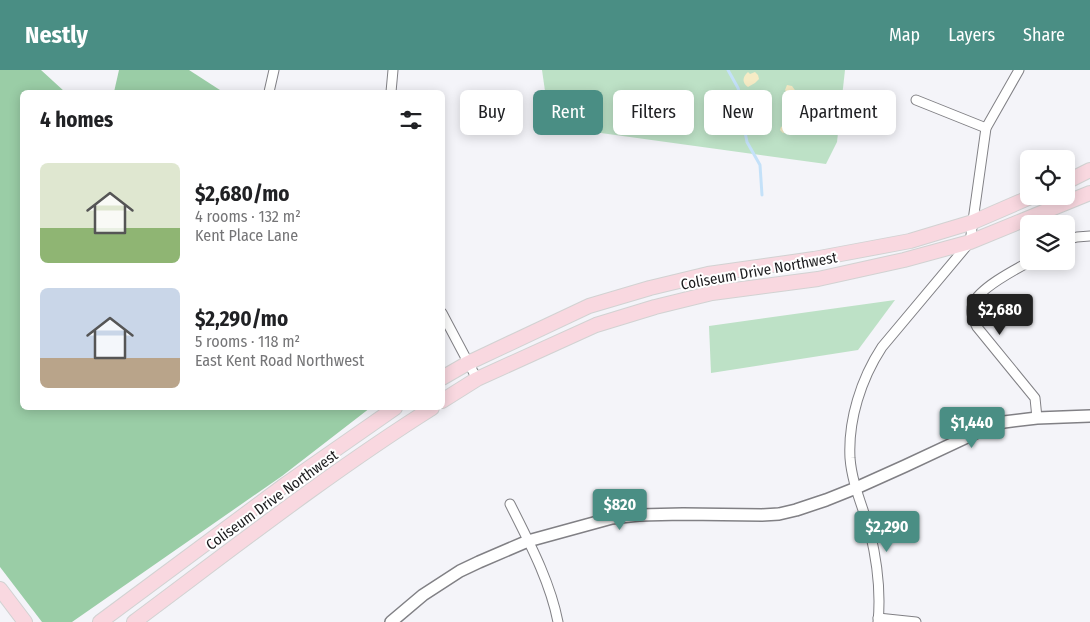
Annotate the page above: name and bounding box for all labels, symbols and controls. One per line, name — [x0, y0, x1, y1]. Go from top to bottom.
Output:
text: Nestly — [25, 21, 88, 49]
text: Map — [889, 24, 920, 46]
text: Layers — [948, 24, 995, 46]
text: Share — [1023, 24, 1065, 46]
chip: Buy — [460, 90, 523, 135]
chip: Rent — [533, 90, 603, 135]
chip: Filters — [613, 90, 694, 135]
chip: New — [704, 90, 772, 135]
chip: Apartment — [782, 90, 896, 135]
icon: filters — [397, 106, 425, 134]
text: 4 homes — [40, 107, 113, 133]
map controls — [1020, 150, 1075, 270]
button: locate — [1020, 150, 1075, 205]
text: $2,680/mo — [195, 181, 289, 207]
icon: home — [80, 183, 140, 243]
text: 4 rooms · 132 m² — [195, 207, 301, 226]
button: layers — [1020, 215, 1075, 270]
text: Kent Place Lane — [195, 226, 298, 245]
street label: Coliseum Drive Northwest — [679, 248, 839, 294]
pin: $2,680 — [959, 294, 1041, 336]
text: $2,680 — [978, 300, 1022, 319]
text: $2,290/mo — [195, 306, 288, 332]
icon: home — [80, 308, 140, 368]
text: 5 rooms · 118 m² — [195, 332, 300, 351]
text: East Kent Road Northwest — [195, 351, 364, 370]
pin: $1,440 — [931, 406, 1013, 449]
text: $1,440 — [951, 413, 993, 432]
street label: Coliseum Drive Northwest — [203, 446, 341, 554]
pin: $820 — [590, 488, 650, 531]
text: $820 — [604, 495, 636, 514]
pin: $2,290 — [846, 510, 928, 553]
text: $2,290 — [865, 517, 909, 536]

